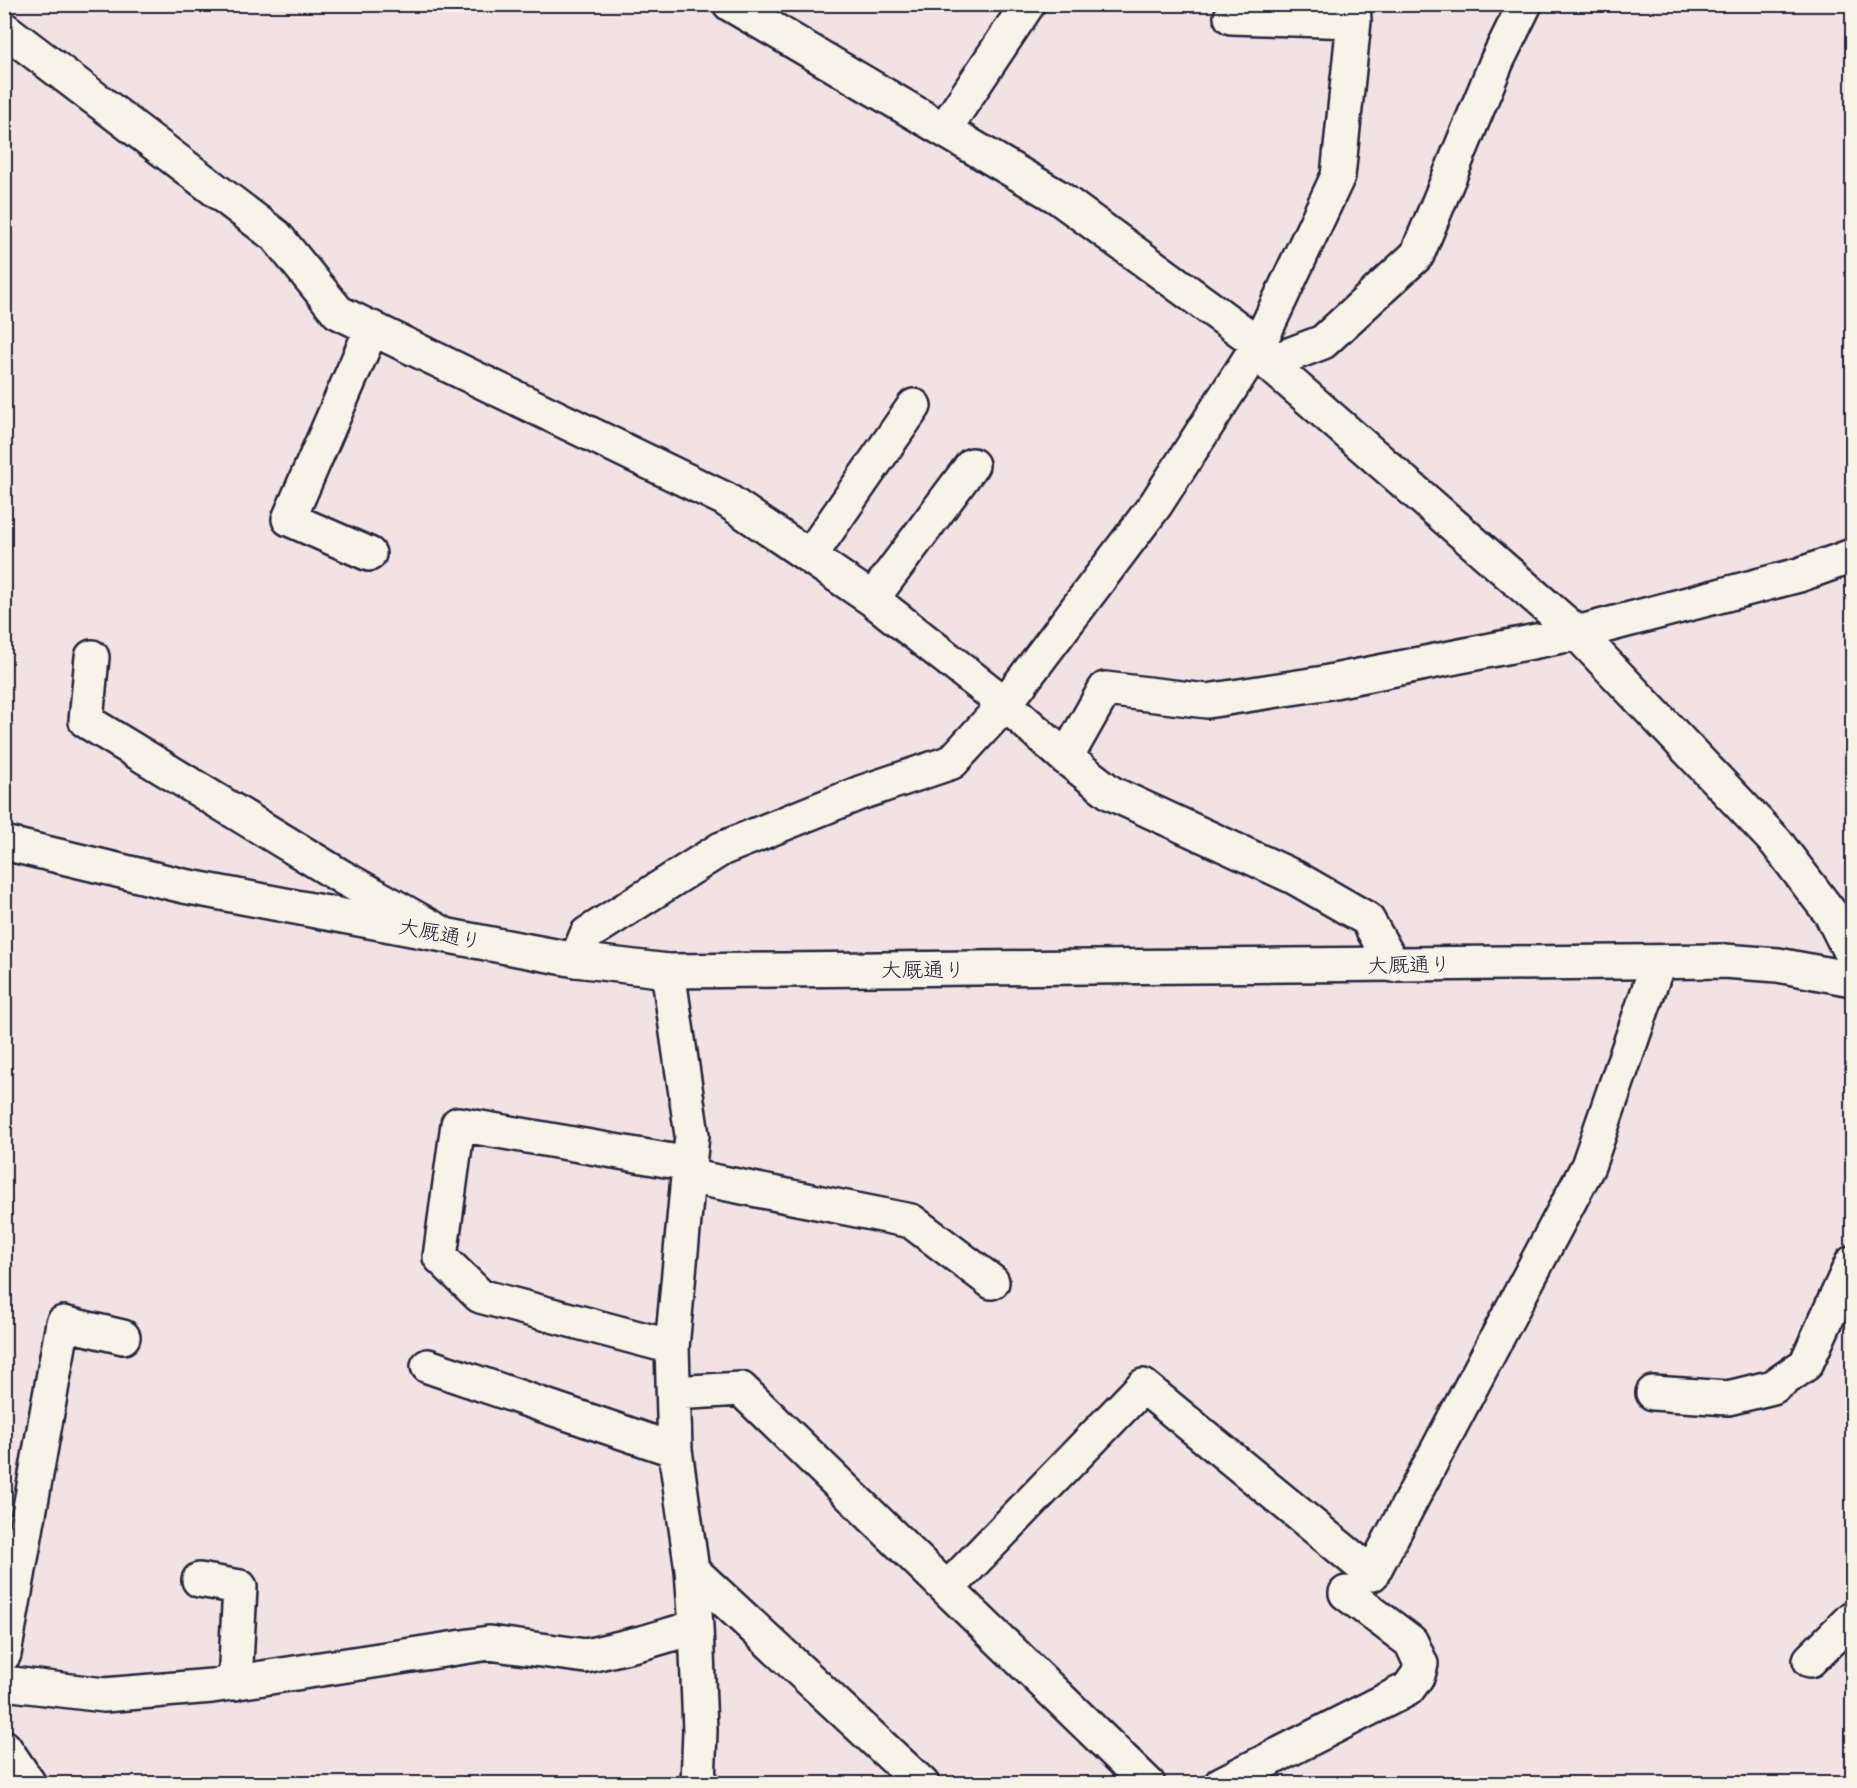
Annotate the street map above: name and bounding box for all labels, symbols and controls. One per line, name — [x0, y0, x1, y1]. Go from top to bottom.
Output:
street label: 大厩通り — [396, 912, 484, 956]
street label: 大厩通り — [1367, 950, 1451, 980]
street label: 大厩通り — [881, 956, 965, 984]

